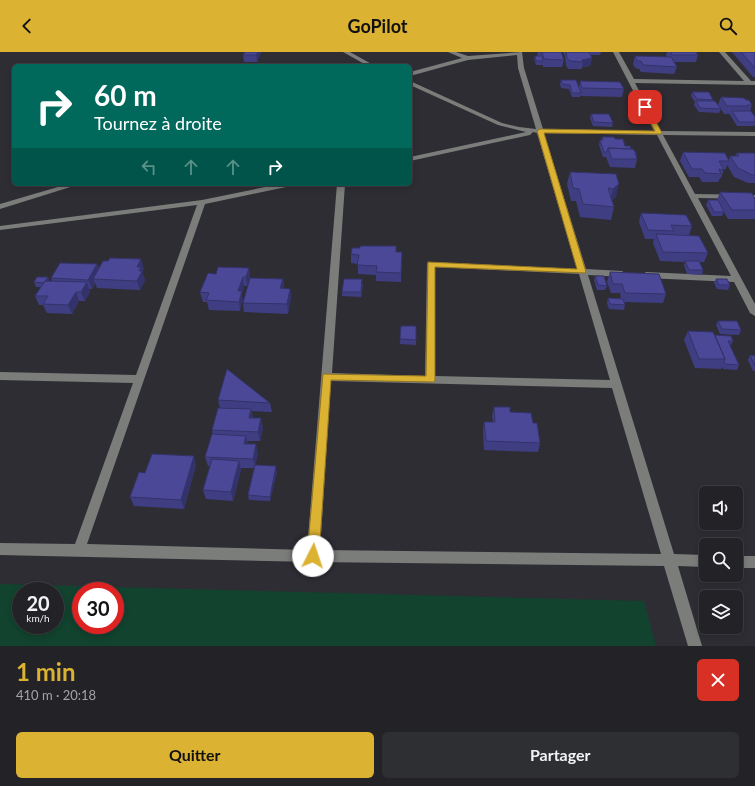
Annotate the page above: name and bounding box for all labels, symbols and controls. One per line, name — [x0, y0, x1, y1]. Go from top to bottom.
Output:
icon: back — [16, 15, 38, 37]
text: GoPilot — [347, 15, 408, 37]
icon: search — [717, 15, 739, 37]
text: 60 m — [94, 78, 157, 112]
icon: right — [28, 80, 80, 132]
pin — [628, 90, 662, 124]
icon: arrive — [634, 96, 656, 118]
text: Tournez à droite — [94, 112, 222, 134]
icon: left — [138, 156, 160, 178]
icon: ahead — [180, 156, 202, 178]
icon: ahead — [222, 156, 244, 178]
icon: right — [264, 156, 286, 178]
map controls — [699, 486, 743, 634]
button: sound — [699, 486, 743, 530]
position arrow — [292, 535, 334, 577]
button: search — [699, 538, 743, 582]
speed limit sign: 30 — [72, 582, 124, 634]
button: layers — [699, 590, 743, 634]
text: 20 — [26, 591, 50, 615]
text: km/h — [26, 612, 50, 624]
text: 1 min — [16, 657, 76, 686]
button: close — [697, 659, 739, 701]
text: 410 m · 20:18 — [16, 687, 96, 703]
button: Quitter — [16, 732, 374, 778]
button: Partager — [382, 732, 739, 778]

